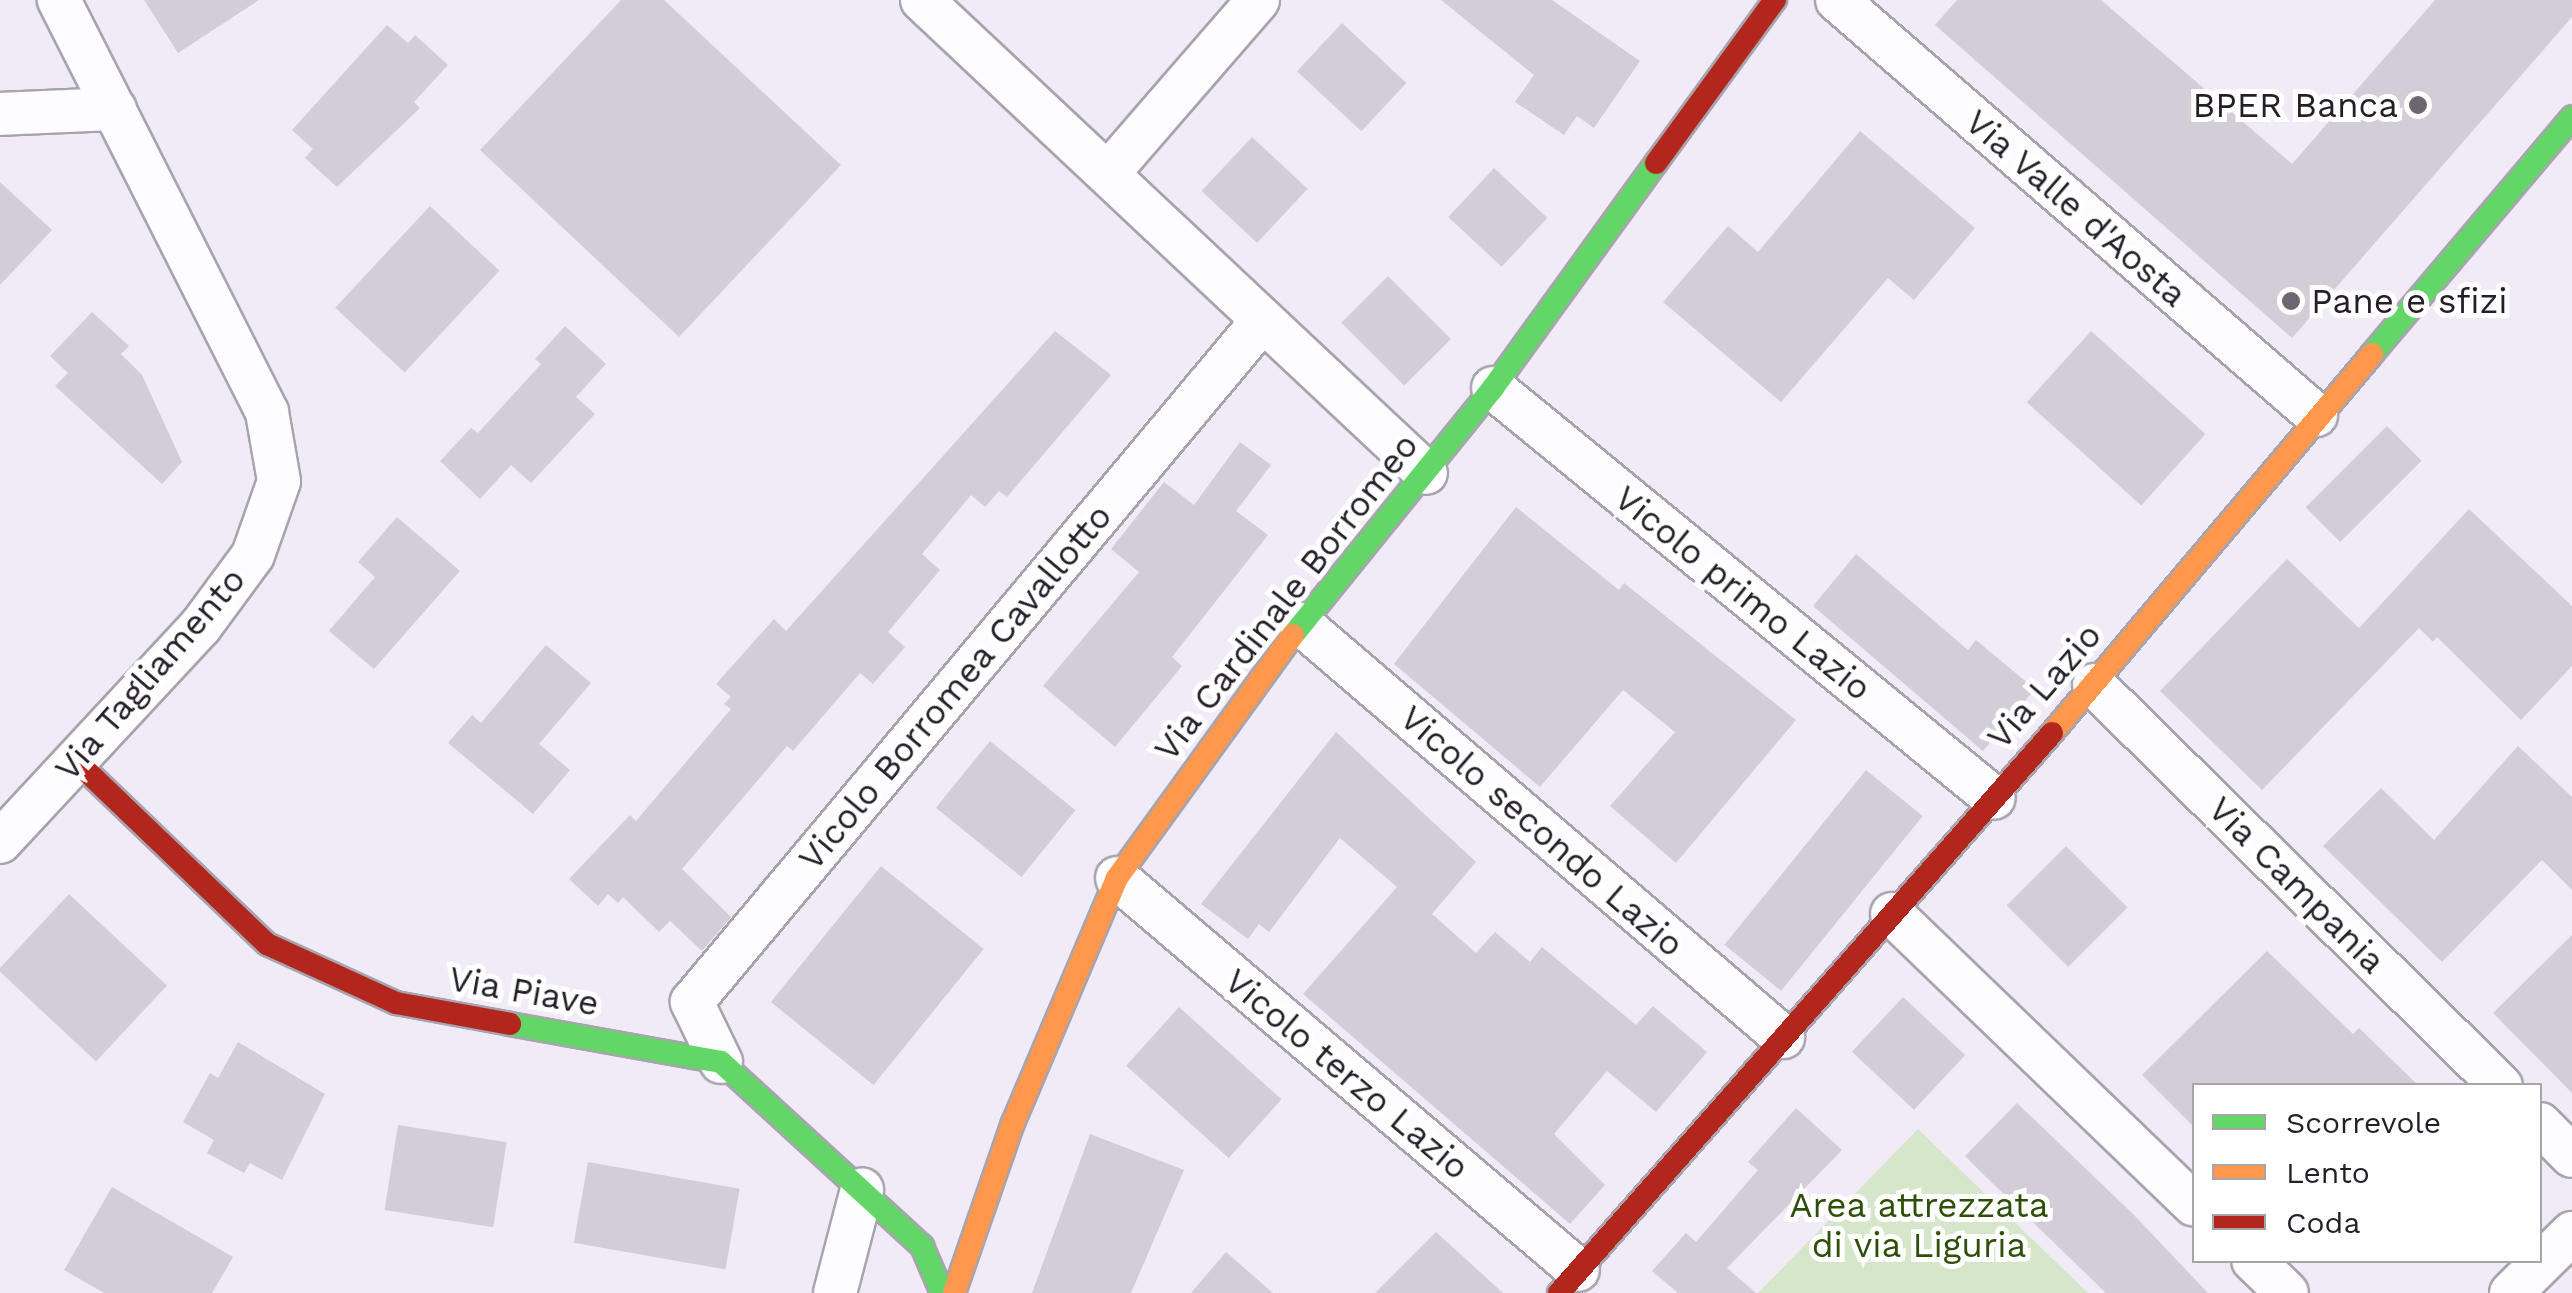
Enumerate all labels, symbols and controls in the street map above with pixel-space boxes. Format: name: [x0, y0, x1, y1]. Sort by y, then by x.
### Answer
place label: BPER Banca: [2193, 84, 2398, 126]
marker: BPER Banca: [2407, 94, 2429, 116]
street label: Via Valle d'Aosta: [1956, 100, 2196, 316]
place label: Pane e sfizi: [2311, 280, 2508, 322]
marker: Pane e sfizi: [2280, 290, 2302, 312]
street label: Via Cardinale Borromeo: [1145, 425, 1427, 769]
street label: Vicolo primo Lazio: [1606, 477, 1880, 709]
street label: Vicolo Borromea Cavallotto: [789, 495, 1121, 879]
street label: Via Tagliamento: [46, 558, 254, 790]
street label: Via Lazio: [1978, 614, 2110, 758]
street label: Vicolo secondo Lazio: [1392, 696, 1692, 966]
street label: Via Campania: [2200, 788, 2394, 982]
street label: Via Piave: [446, 957, 602, 1025]
street label: Vicolo terzo Lazio: [1216, 959, 1478, 1189]
legend: [2192, 1083, 2542, 1263]
text: Scorrevole: [2286, 1105, 2441, 1140]
text: Lento: [2286, 1155, 2370, 1190]
park label: Area attrezzata di via Liguria: [1789, 1184, 2049, 1266]
text: Coda: [2286, 1205, 2360, 1240]

